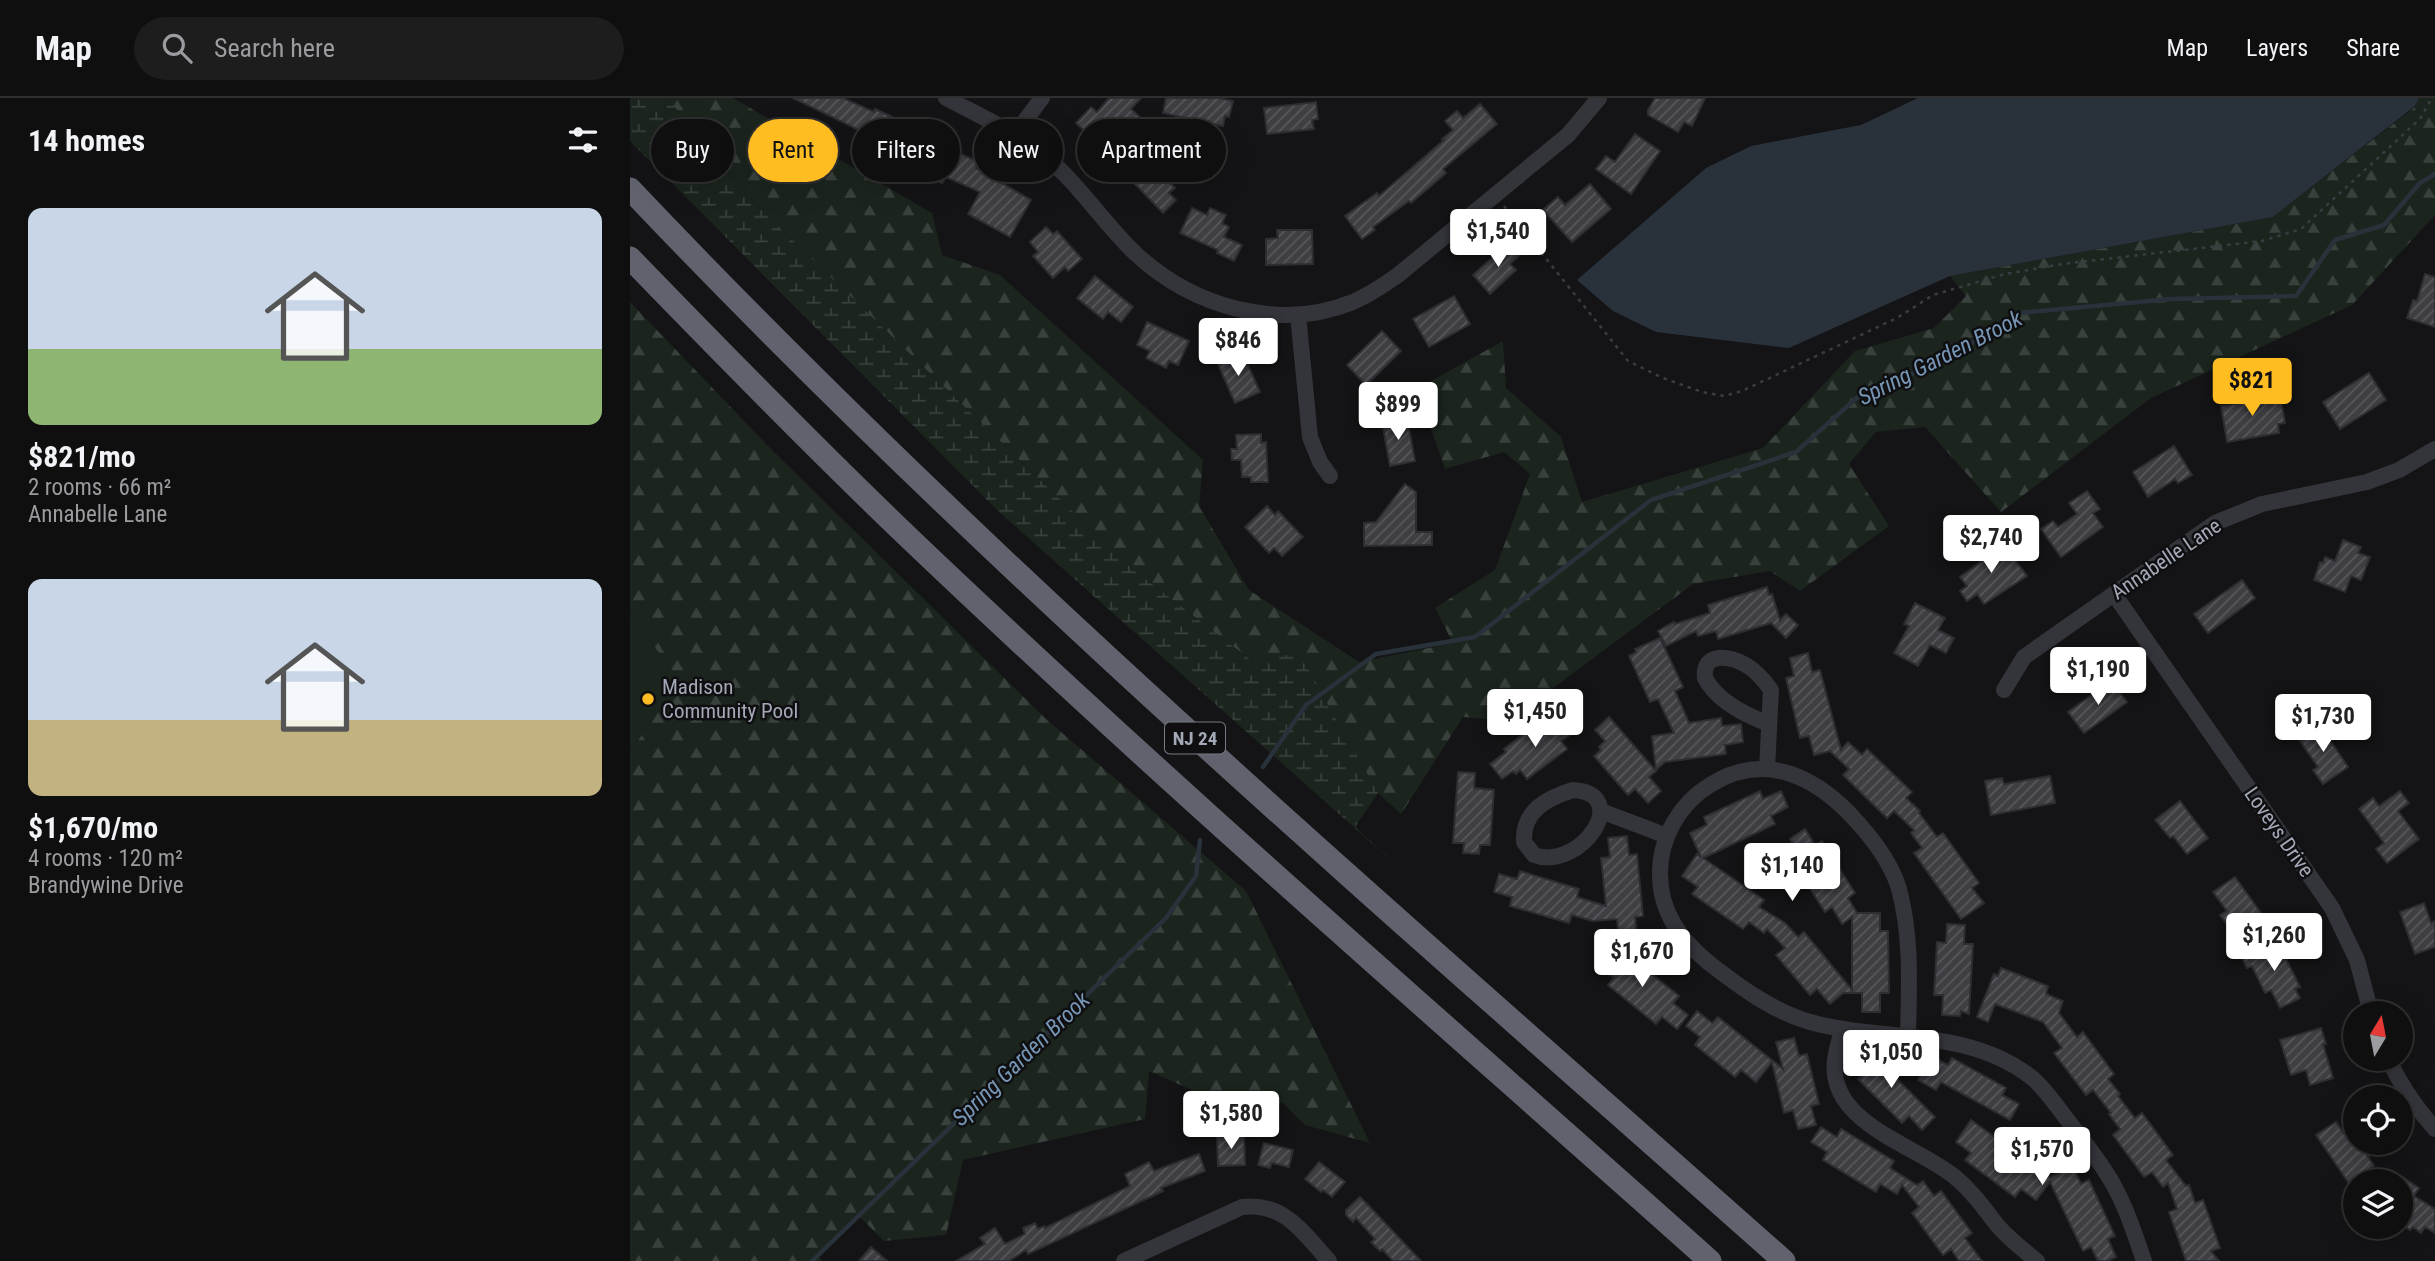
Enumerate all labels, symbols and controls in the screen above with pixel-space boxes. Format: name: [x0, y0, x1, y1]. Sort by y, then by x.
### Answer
search box: [134, 17, 624, 80]
text: Map: [35, 29, 92, 68]
icon: search: [158, 29, 196, 67]
text: Search here: [214, 33, 335, 63]
text: Map: [2167, 34, 2208, 62]
text: Layers: [2246, 34, 2308, 62]
text: Share: [2346, 34, 2400, 62]
chip: Buy: [651, 119, 734, 182]
chip: Rent: [748, 119, 838, 182]
chip: Filters: [852, 119, 960, 182]
chip: New: [974, 119, 1063, 182]
chip: Apartment: [1077, 119, 1226, 182]
icon: filters: [564, 121, 602, 159]
text: 14 homes: [28, 123, 145, 158]
pin: $1,540: [1441, 209, 1555, 269]
text: $1,540: [1466, 218, 1530, 245]
icon: home: [252, 253, 378, 379]
water label: Spring Garden Brook: [1853, 305, 2027, 411]
pin: $846: [1197, 318, 1279, 378]
text: $846: [1215, 327, 1261, 354]
pin: $821: [2211, 358, 2293, 418]
text: $821: [2229, 367, 2275, 394]
pin: $899: [1357, 382, 1439, 442]
text: $899: [1375, 391, 1421, 418]
text: $821/mo: [28, 439, 136, 474]
text: 2 rooms · 66 m²: [28, 474, 171, 501]
text: Annabelle Lane: [28, 501, 167, 528]
street label: Annabelle Lane: [2107, 513, 2226, 604]
pin: $2,740: [1934, 516, 2048, 575]
text: $2,740: [1959, 524, 2023, 551]
icon: home: [252, 624, 378, 750]
pin: $1,190: [2041, 648, 2155, 707]
text: $1,190: [2066, 656, 2130, 683]
place label: Madison Community Pool: [662, 675, 798, 723]
pin: $1,450: [1478, 690, 1592, 749]
marker: Madison Community Pool: [640, 691, 656, 707]
pin: $1,730: [2266, 694, 2380, 754]
text: $1,450: [1503, 698, 1567, 725]
text: $1,730: [2291, 703, 2355, 730]
road number: NJ 24: [1165, 722, 1225, 754]
street label: Loveys Drive: [2239, 783, 2319, 882]
text: $1,670/mo: [28, 810, 158, 845]
pin: $1,140: [1735, 844, 1849, 903]
text: 4 rooms · 120 m²: [28, 845, 183, 872]
text: $1,140: [1760, 852, 1824, 879]
text: Brandywine Drive: [28, 872, 184, 899]
pin: $1,260: [2217, 914, 2331, 973]
text: $1,260: [2242, 922, 2306, 949]
pin: $1,670: [1585, 930, 1699, 989]
text: $1,670: [1610, 938, 1674, 965]
water label: Spring Garden Brook: [947, 986, 1096, 1131]
north arrow: [2343, 1001, 2413, 1071]
map controls: [2343, 1001, 2413, 1239]
pin: $1,050: [1834, 1030, 1948, 1090]
text: $1,050: [1859, 1039, 1923, 1066]
button: locate: [2343, 1085, 2413, 1155]
pin: $1,580: [1174, 1091, 1288, 1151]
text: $1,580: [1199, 1100, 1263, 1127]
pin: $1,570: [1985, 1128, 2099, 1187]
text: $1,570: [2010, 1136, 2074, 1163]
button: layers: [2343, 1169, 2413, 1239]

